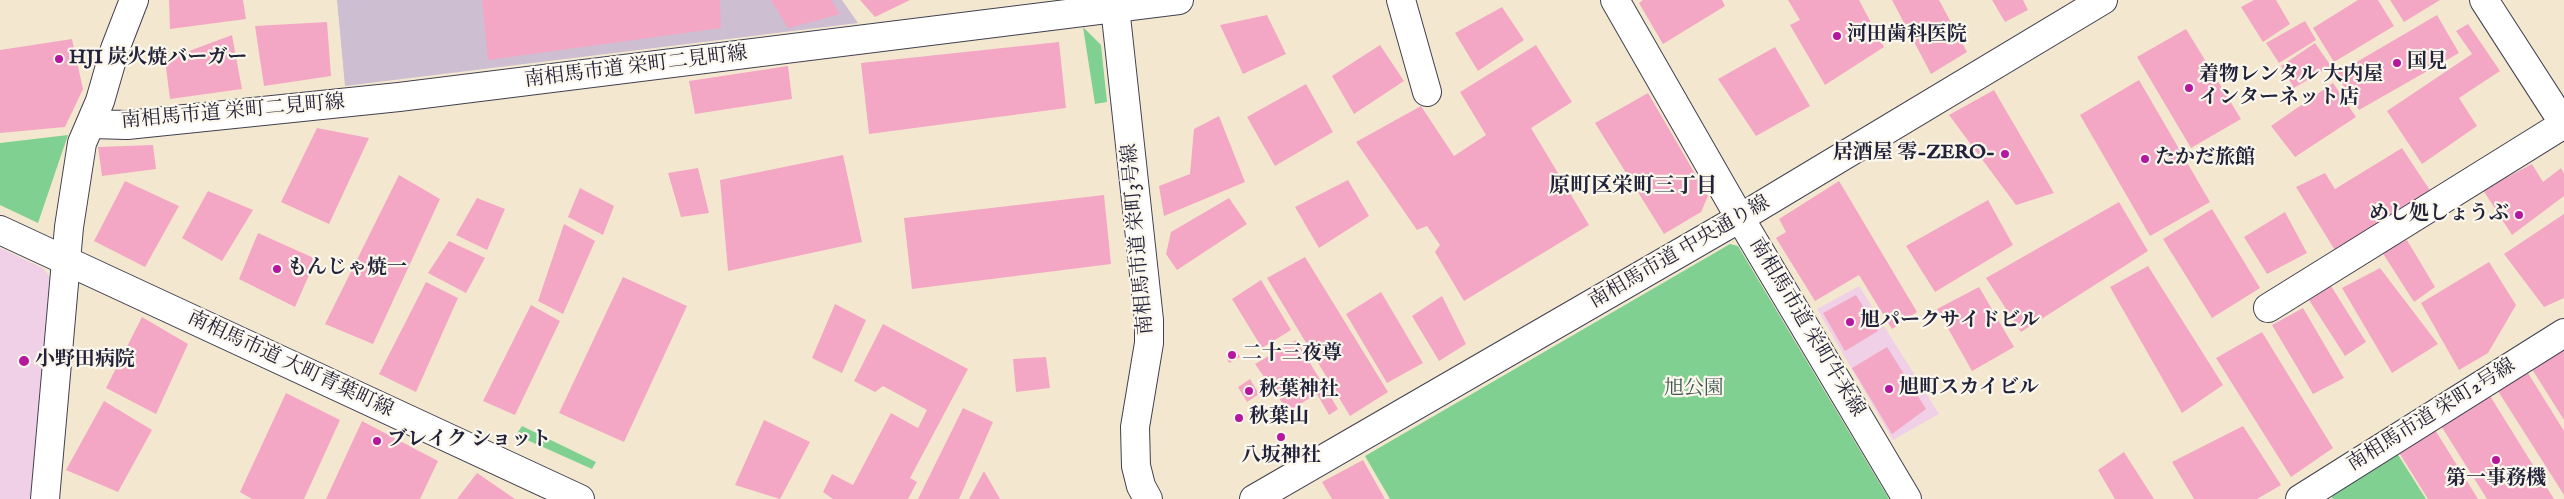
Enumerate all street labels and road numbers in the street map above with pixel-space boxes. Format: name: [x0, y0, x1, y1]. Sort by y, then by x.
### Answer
street label: 南相馬市道 栄町二見町線: [523, 42, 749, 94]
street label: 南相馬市道 栄町二見町線: [120, 91, 346, 135]
street label: 南相馬市道 栄町3号線: [1119, 142, 1159, 336]
street label: 南相馬市道 中央通り線: [1586, 192, 1774, 314]
street label: 南相馬市道 栄町牛来線: [1743, 234, 1869, 422]
street label: 南相馬市道 大町青葉町線: [183, 307, 397, 423]
street label: 南相馬市道 栄町2号線: [2343, 354, 2521, 478]

